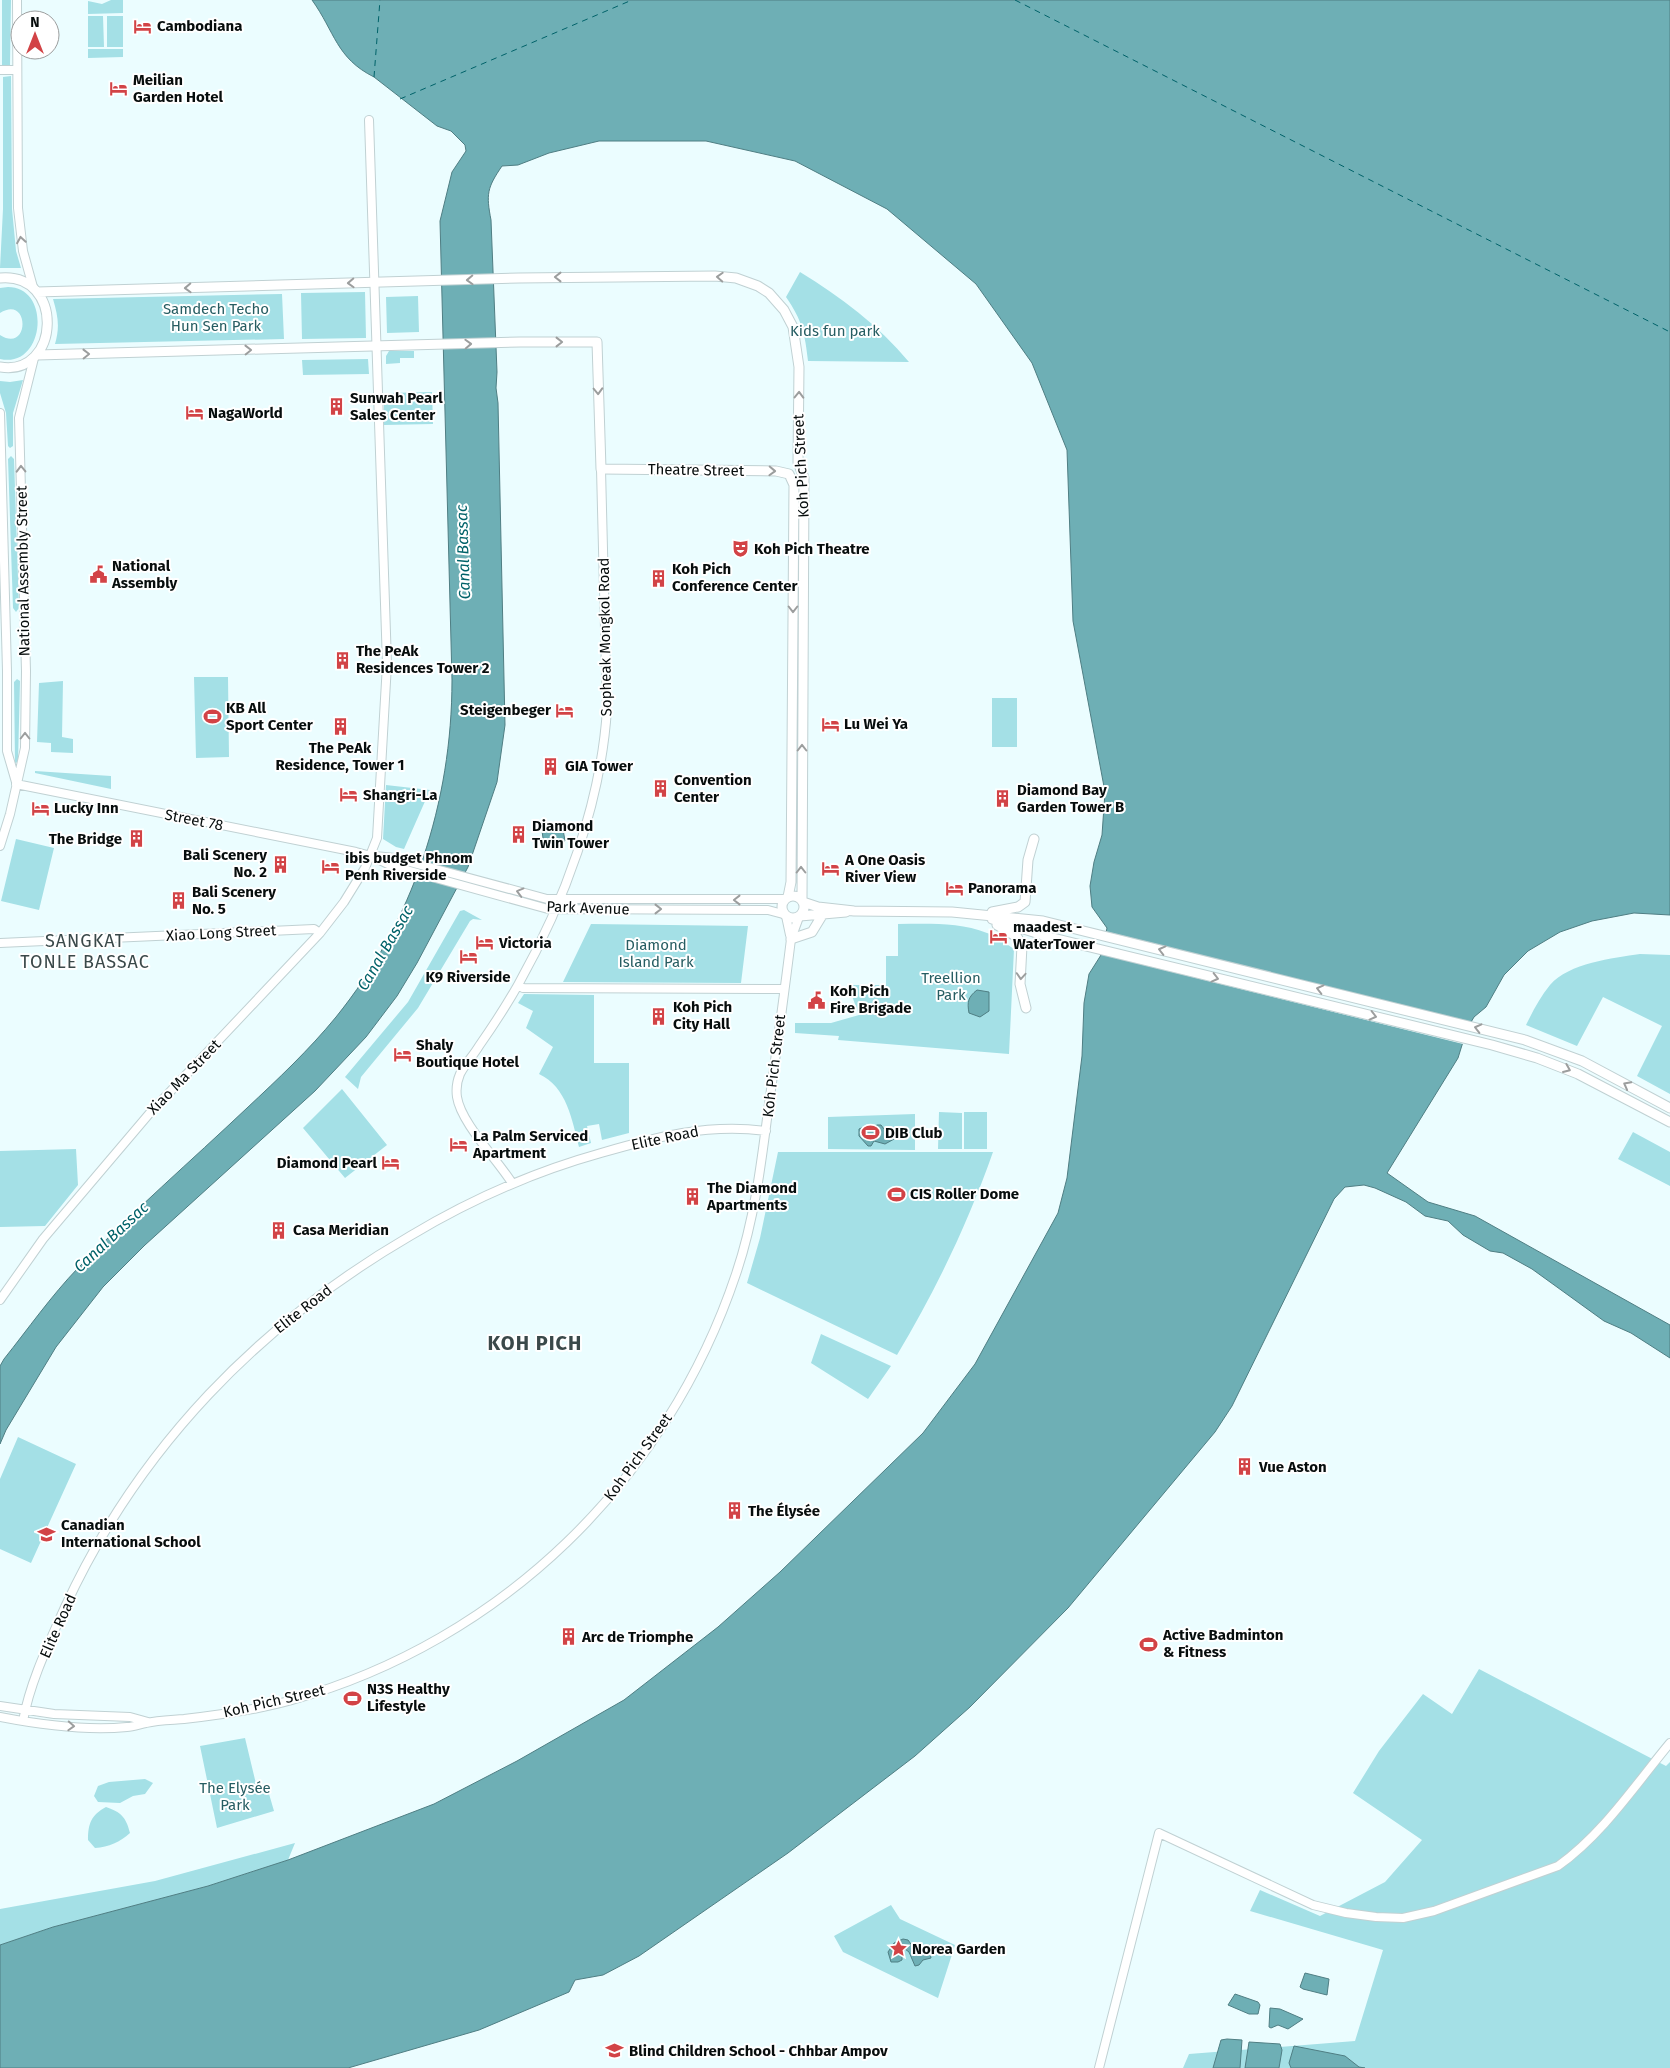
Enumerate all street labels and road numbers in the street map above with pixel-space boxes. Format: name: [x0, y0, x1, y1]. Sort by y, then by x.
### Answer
street label: Koh Pich Street: [789, 413, 813, 518]
street label: Theatre Street: [648, 460, 745, 480]
street label: National Assembly Street: [13, 485, 33, 656]
street label: Sopheak Mongkol Road: [595, 557, 615, 717]
street label: Street 78: [163, 806, 225, 834]
street label: Park Avenue: [546, 898, 630, 918]
street label: Xiao Long Street: [165, 921, 277, 945]
street label: Koh Pich Street: [759, 1013, 789, 1119]
street label: Xiao Ma Street: [144, 1035, 225, 1118]
street label: Elite Road: [630, 1122, 700, 1154]
street label: Elite Road: [270, 1281, 336, 1337]
street label: Koh Pich Street: [600, 1409, 676, 1504]
street label: Elite Road: [36, 1591, 80, 1661]
street label: Koh Pich Street: [221, 1680, 327, 1721]

